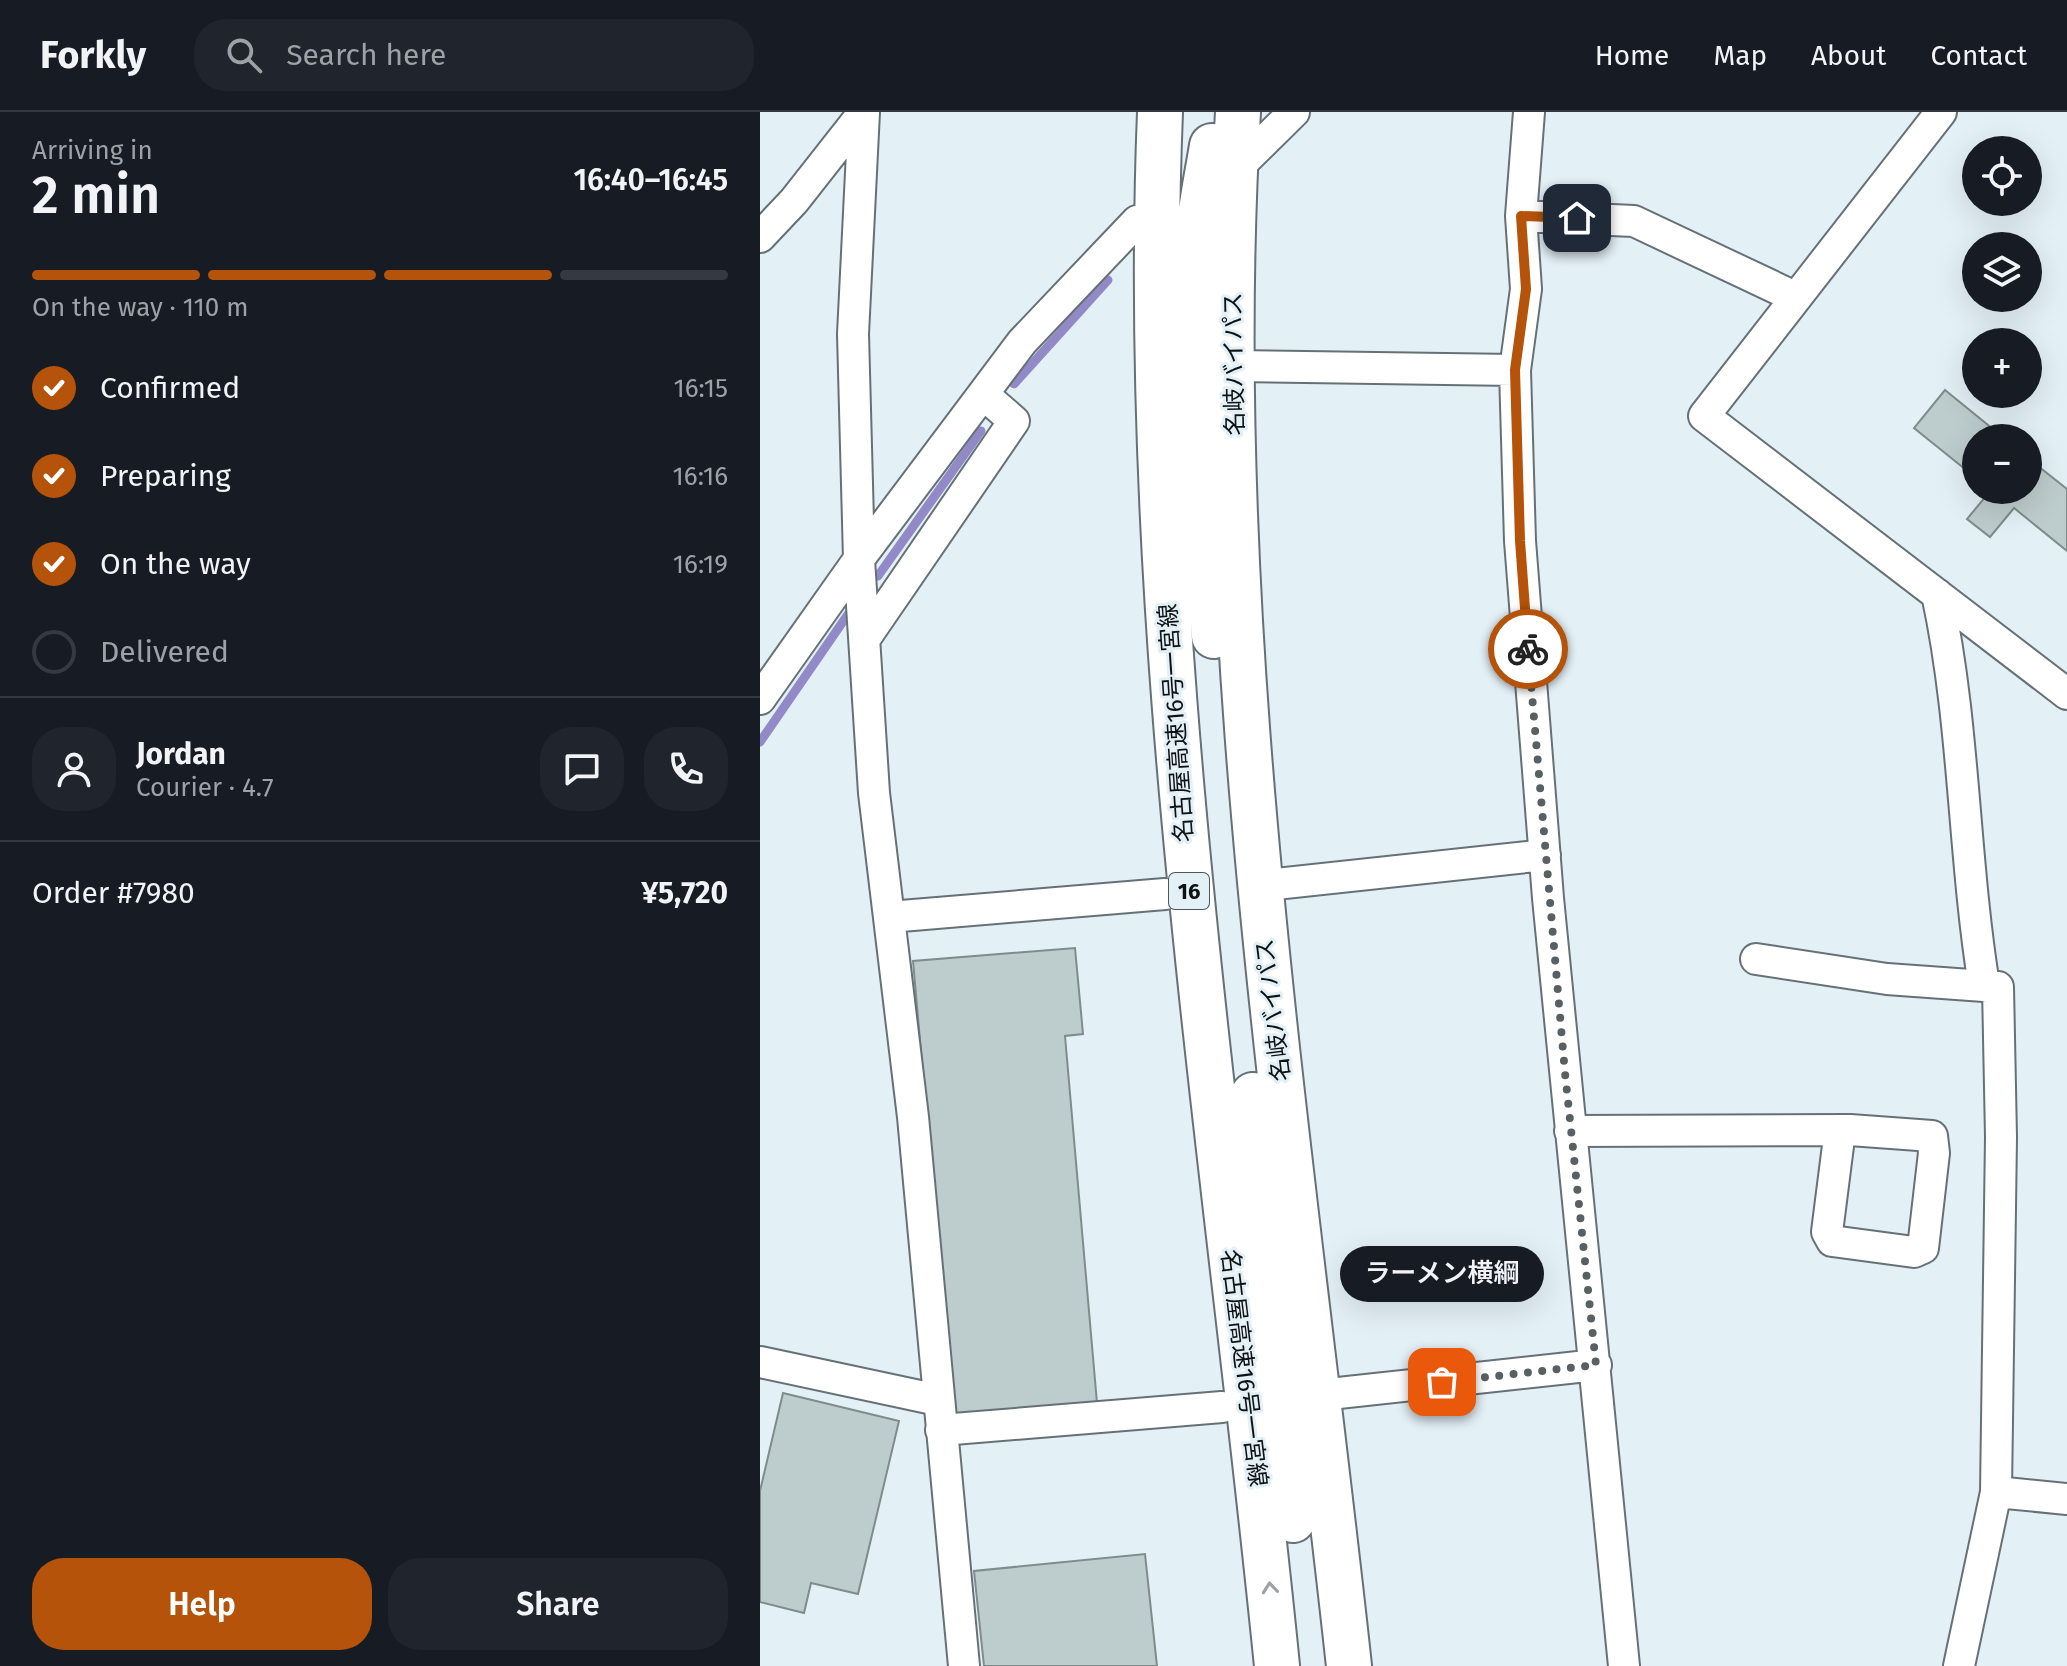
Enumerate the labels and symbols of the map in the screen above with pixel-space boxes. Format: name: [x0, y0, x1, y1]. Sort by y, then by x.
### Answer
pin: [1543, 184, 1611, 252]
street label: 名岐バイパス: [1219, 292, 1249, 436]
street label: 名古屋高速16号一宮線: [1154, 603, 1198, 843]
courier: [1488, 609, 1568, 689]
road number: 16: [1169, 873, 1209, 909]
street label: 名岐バイパス: [1250, 937, 1296, 1083]
callout: ラーメン横綱: [1340, 1246, 1544, 1302]
street label: 名古屋高速16号一宮線: [1216, 1248, 1272, 1488]
pin: [1408, 1348, 1476, 1416]
one-way arrow: [1261, 1581, 1278, 1594]

